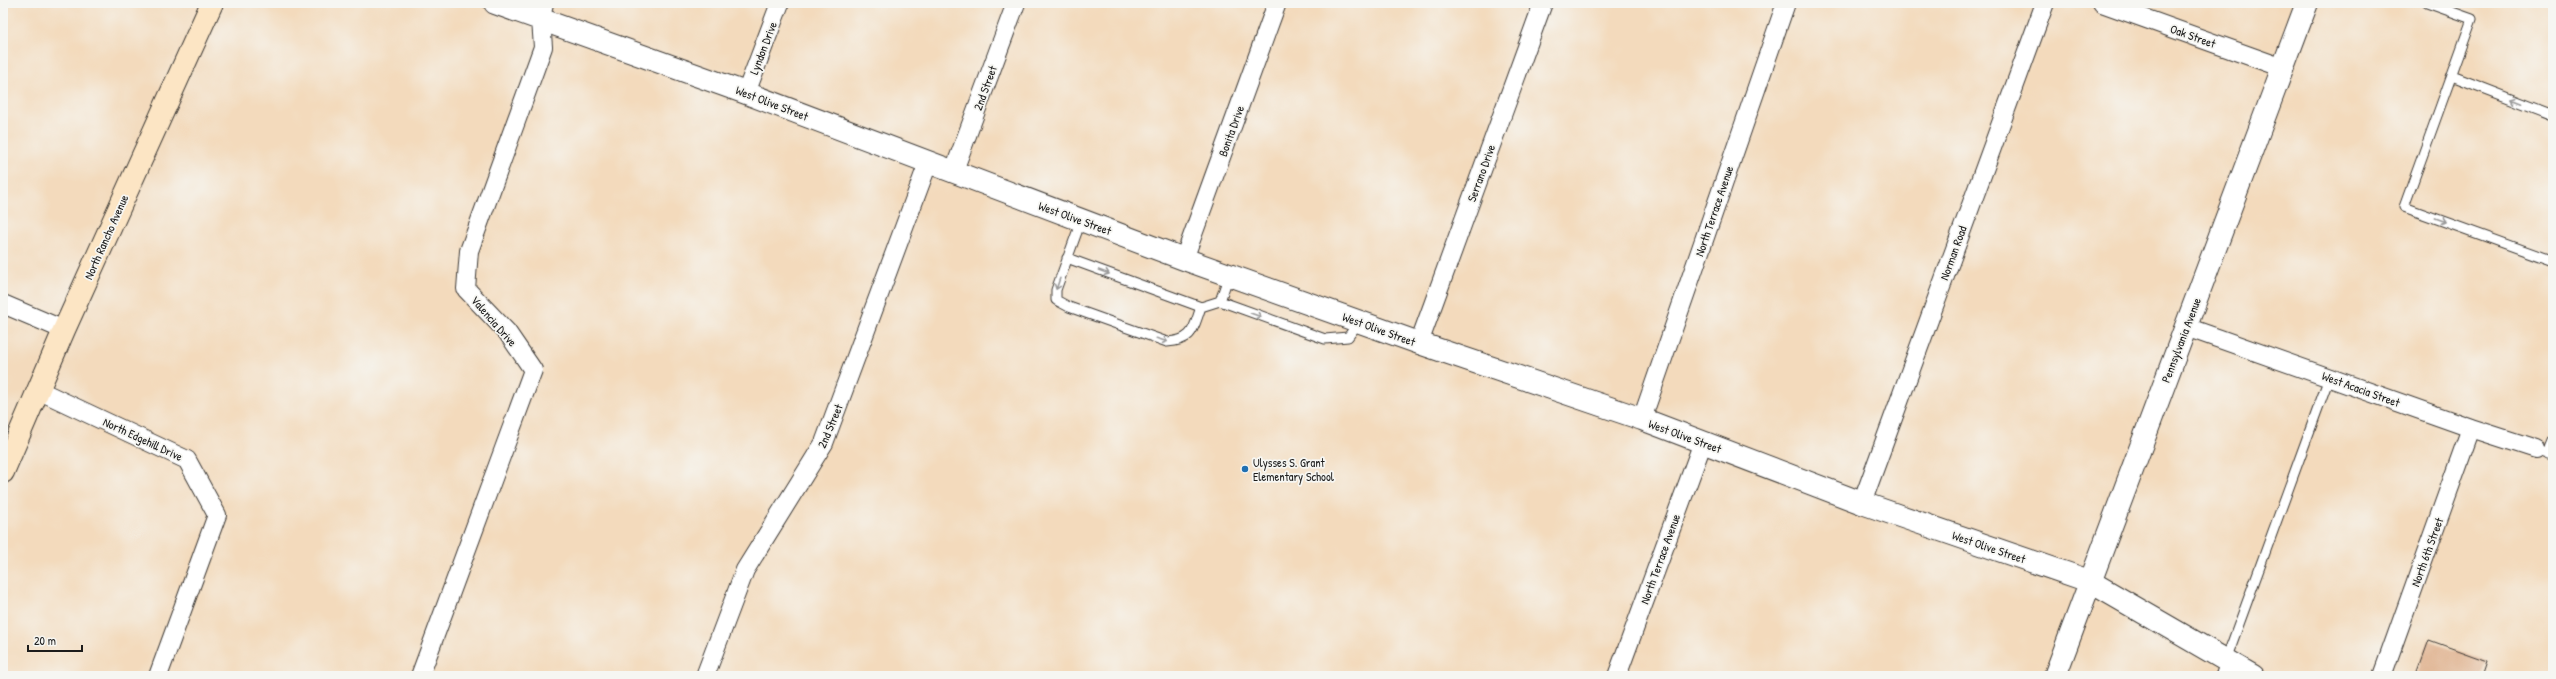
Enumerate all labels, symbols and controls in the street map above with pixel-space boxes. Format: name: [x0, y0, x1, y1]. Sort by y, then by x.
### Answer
street label: Lyndon Drive: [745, 19, 781, 77]
street label: Oak Street: [2168, 20, 2219, 52]
street label: 2nd Street: [969, 62, 1001, 113]
street label: West Olive Street: [733, 81, 812, 125]
one-way arrow: [2511, 96, 2523, 104]
street label: Bonita Drive: [1214, 103, 1248, 159]
street label: Serrano Drive: [1463, 142, 1499, 204]
street label: North Terrace Avenue: [1691, 163, 1738, 259]
street label: North Rancho Avenue: [80, 192, 132, 282]
street label: West Olive Street: [1036, 197, 1115, 239]
one-way arrow: [2434, 217, 2446, 225]
street label: Norman Road: [1935, 223, 1971, 282]
one-way arrow: [1098, 268, 1110, 276]
one-way arrow: [1054, 277, 1062, 289]
street label: Valencia Drive: [467, 292, 521, 350]
street label: Pennsylvania Avenue: [2157, 295, 2205, 385]
street label: West Olive Street: [1340, 308, 1419, 350]
one-way arrow: [1250, 311, 1262, 319]
one-way arrow: [1156, 337, 1169, 344]
street label: West Acacia Street: [2320, 367, 2403, 411]
street label: 2nd Street: [813, 401, 847, 451]
street label: North Edgehill Drive: [100, 413, 186, 465]
street label: West Olive Street: [1646, 415, 1725, 457]
place label: Ulysses S. Grant Elementary School: [1253, 454, 1335, 485]
marker: Ulysses S. Grant Elementary School: [1240, 464, 1250, 474]
street label: North Terrace Avenue: [1636, 511, 1684, 606]
street label: North 6th Street: [2407, 514, 2448, 589]
street label: West Olive Street: [1950, 527, 2029, 568]
scale bar: [28, 627, 82, 653]
text: 20 m: [34, 632, 56, 649]

